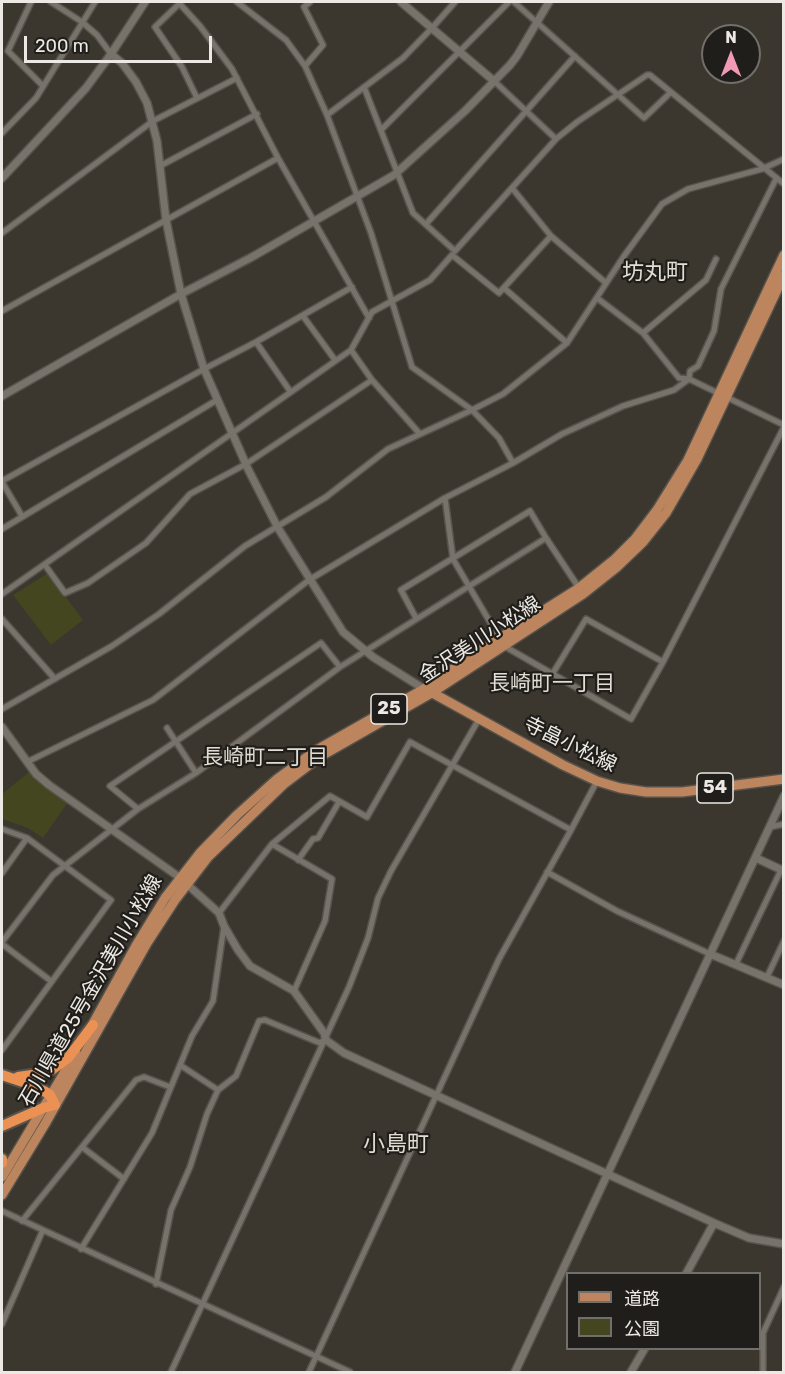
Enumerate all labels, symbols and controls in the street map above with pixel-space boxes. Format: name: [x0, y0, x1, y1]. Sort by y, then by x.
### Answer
scale bar: [27, 24, 214, 62]
north arrow: [701, 24, 761, 84]
text: N: [725, 28, 737, 47]
text: 200 m: [35, 35, 89, 57]
district label: 坊丸町: [622, 260, 688, 286]
street label: 金沢美川小松線: [415, 592, 545, 688]
district label: 長崎町一丁目: [489, 671, 615, 697]
road number: 25: [371, 694, 407, 724]
street label: 寺畠小松線: [520, 712, 620, 778]
district label: 長崎町二丁目: [202, 745, 328, 771]
road number: 54: [697, 773, 733, 803]
street label: 石川県道25号金沢美川小松線: [15, 871, 167, 1111]
district label: 小島町: [363, 1132, 429, 1158]
legend: [566, 1272, 761, 1350]
text: 道路: [624, 1288, 660, 1310]
text: 公園: [624, 1318, 660, 1340]

